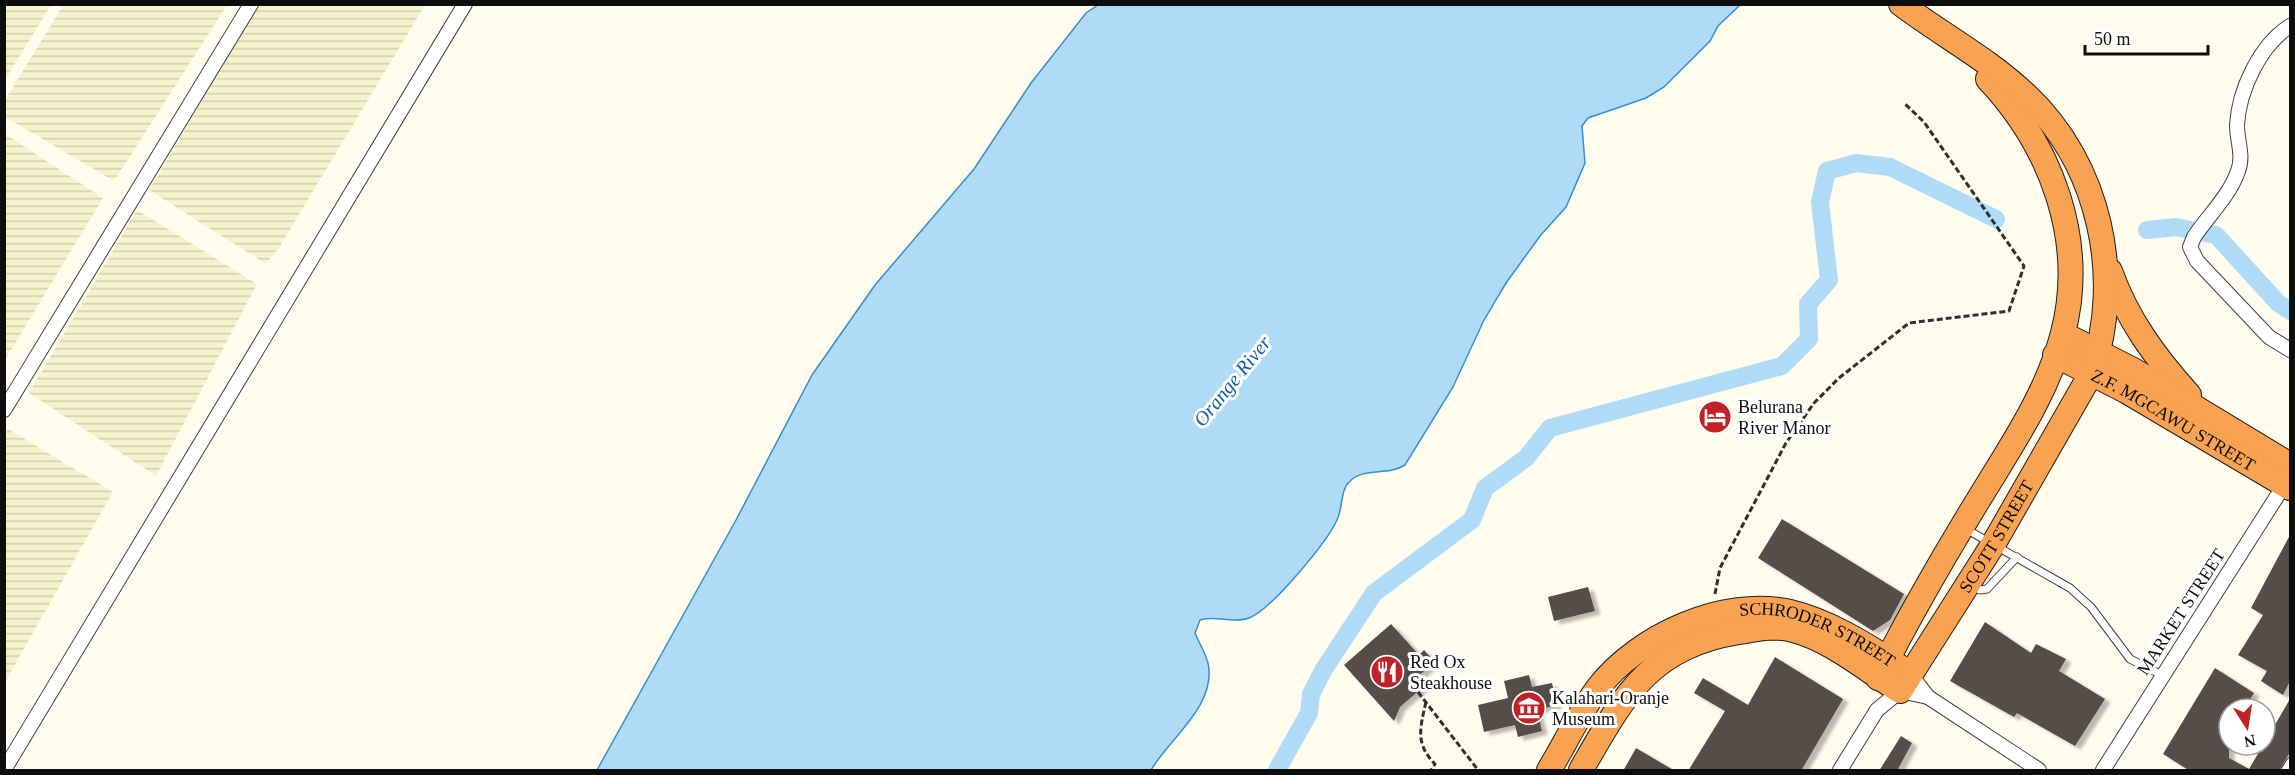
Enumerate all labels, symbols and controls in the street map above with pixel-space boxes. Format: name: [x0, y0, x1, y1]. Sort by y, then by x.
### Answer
scale bar: [2085, 18, 2208, 56]
text: 50 m: [2094, 29, 2131, 49]
water label: Orange River: [1189, 331, 1276, 431]
street label: Z.F. MGCAWU STREET: [2088, 365, 2259, 475]
place label: Belurana River Manor: [1738, 397, 1830, 438]
hotel icon: Belurana River Manor: [1697, 399, 1733, 435]
street label: SCOTT STREET: [1955, 477, 2038, 596]
street label: MARKET STREET: [2133, 545, 2229, 679]
street label: SCHRODER STREET: [1738, 599, 1899, 671]
place label: Red Ox Steakhouse: [1410, 652, 1492, 693]
restaurant icon: Red Ox Steakhouse: [1369, 654, 1405, 690]
place label: Kalahari-Oranje Museum: [1552, 688, 1669, 729]
museum icon: Kalahari-Oranje Museum: [1511, 690, 1547, 726]
north arrow: [2217, 697, 2277, 757]
text: N: [2242, 732, 2257, 751]

